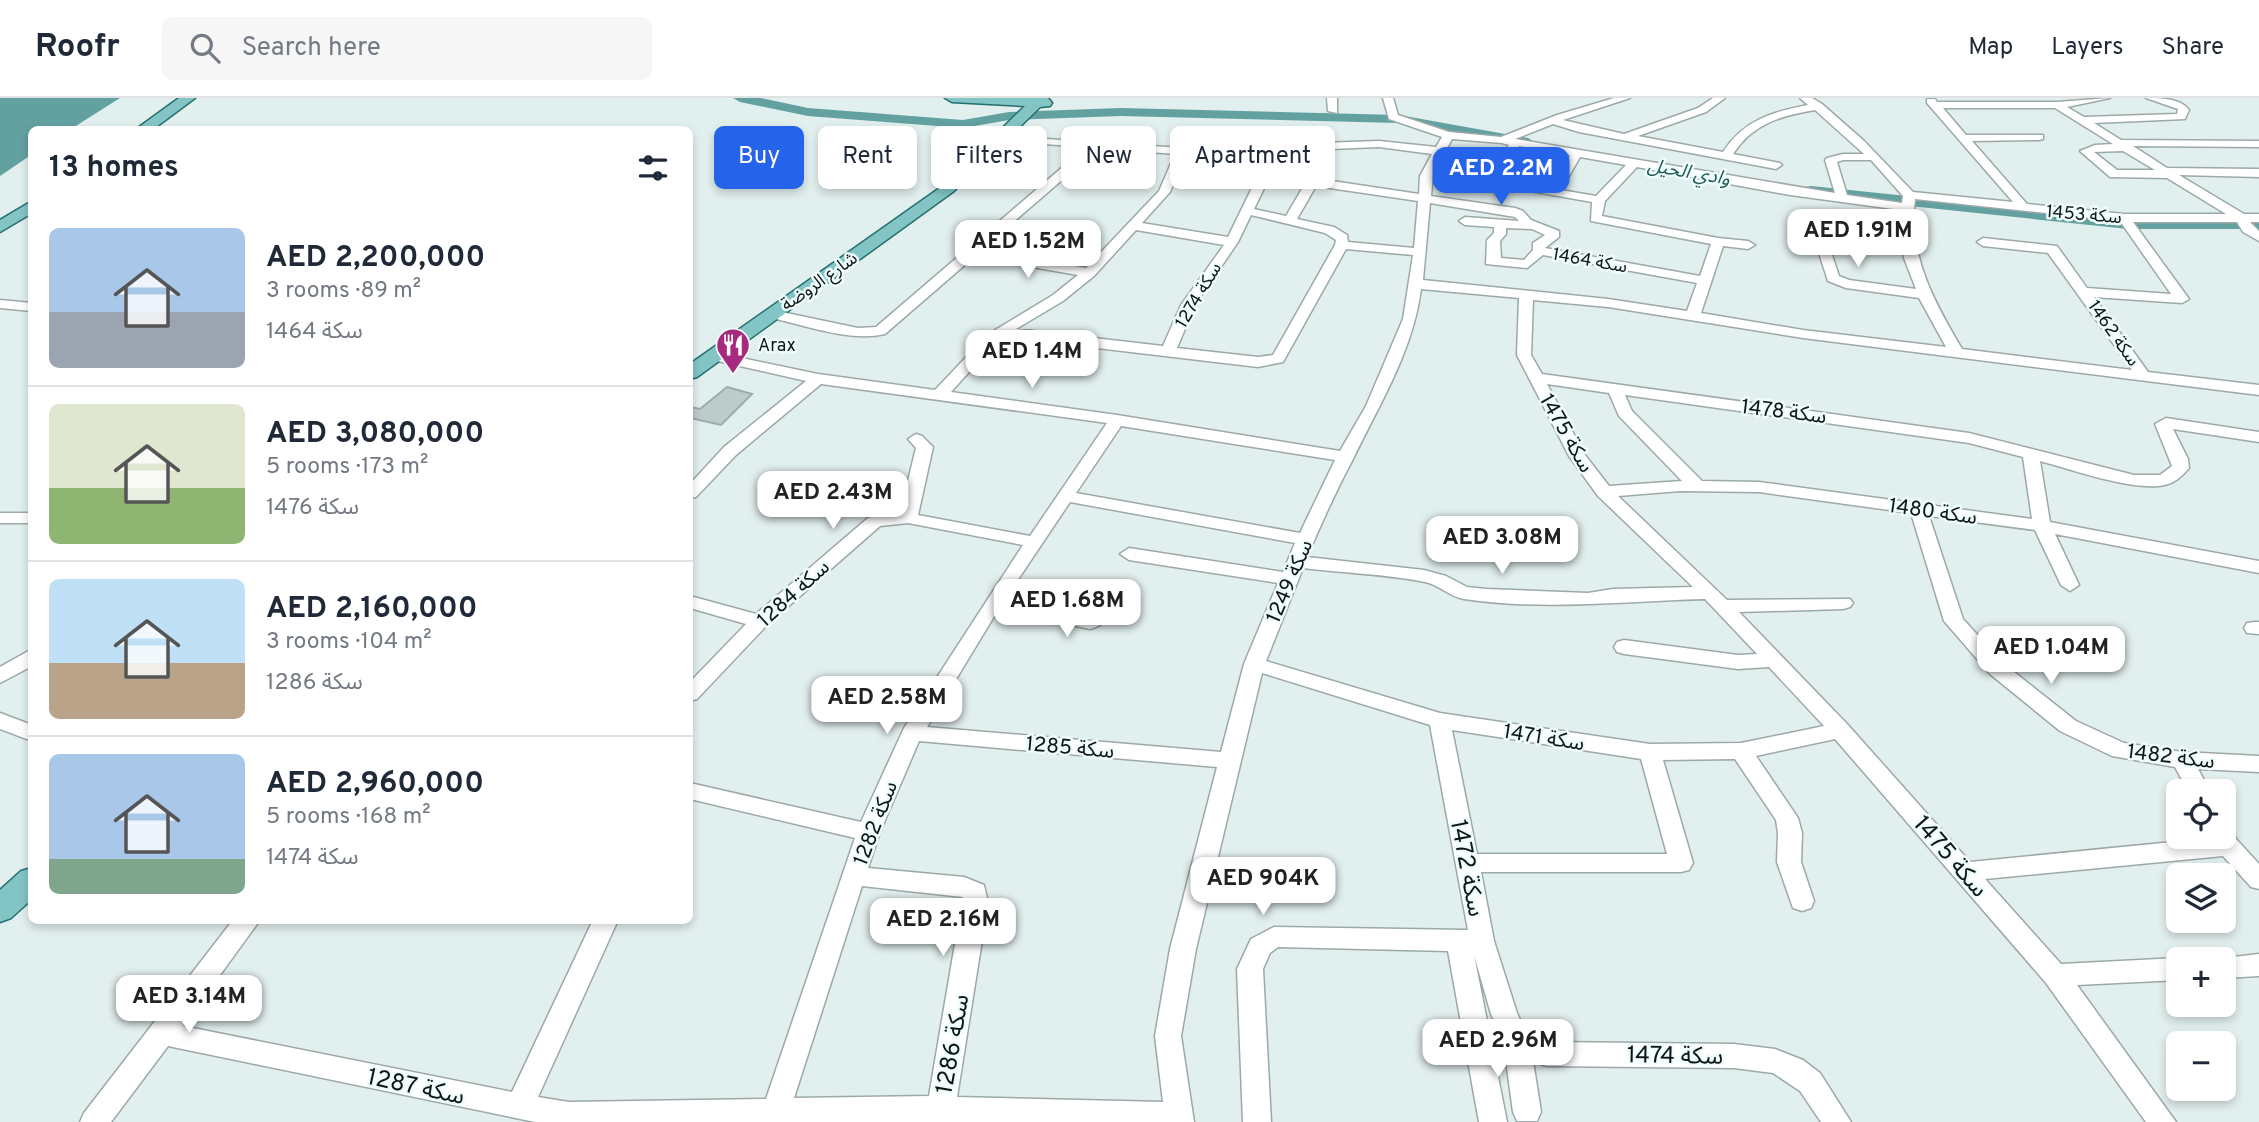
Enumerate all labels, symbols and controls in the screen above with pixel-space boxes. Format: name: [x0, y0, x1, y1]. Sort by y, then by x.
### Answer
search box: [162, 17, 652, 80]
text: Roofr: [35, 27, 120, 69]
icon: search: [186, 29, 224, 67]
text: Search here: [242, 32, 381, 65]
text: Map: [1968, 33, 2013, 63]
text: Layers: [2051, 33, 2123, 63]
text: Share: [2161, 33, 2224, 63]
chip: Buy: [714, 126, 804, 189]
chip: Rent: [818, 126, 917, 189]
chip: Filters: [931, 126, 1047, 189]
chip: New: [1061, 126, 1156, 189]
chip: Apartment: [1170, 126, 1335, 189]
pin: AED 2.2M: [1429, 148, 1573, 207]
icon: filters: [634, 149, 672, 187]
text: 13 homes: [49, 150, 179, 187]
water label: وادي الحيل: [1645, 154, 1732, 194]
text: AED 2.2M: [1449, 155, 1553, 184]
street label: سكة 1453: [2045, 201, 2123, 230]
pin: AED 1.91M: [1778, 209, 1938, 269]
text: AED 1.91M: [1803, 217, 1913, 246]
pin: AED 1.52M: [948, 220, 1108, 280]
text: AED 1.52M: [971, 228, 1085, 257]
text: AED 2,200,000: [266, 240, 485, 277]
street label: سكة 1464: [1550, 244, 1629, 279]
street label: شارع الروضة: [777, 247, 863, 318]
icon: home: [105, 256, 189, 340]
street label: سكة 1274: [1171, 259, 1228, 333]
text: 3 rooms · 89 m²: [266, 277, 421, 306]
street label: سكة 1462: [2082, 296, 2144, 371]
text: سكة 1464: [266, 318, 363, 347]
restaurant icon: Arax: [714, 326, 752, 375]
pin: AED 1.4M: [960, 330, 1104, 390]
place label: Arax: [758, 335, 796, 358]
text: AED 1.4M: [982, 338, 1082, 367]
street label: سكة 1475: [1532, 390, 1599, 478]
street label: سكة 1478: [1740, 394, 1828, 431]
text: AED 3,080,000: [266, 416, 484, 453]
icon: home: [105, 432, 189, 516]
text: 5 rooms · 173 m²: [266, 453, 428, 482]
pin: AED 2.43M: [753, 472, 913, 531]
text: AED 2.43M: [773, 479, 893, 508]
street label: سكة 1480: [1887, 493, 1979, 532]
text: سكة 1476: [266, 494, 359, 523]
pin: AED 3.08M: [1422, 517, 1582, 576]
text: AED 3.08M: [1442, 524, 1562, 553]
street label: سكة 1249: [1261, 536, 1320, 627]
street label: سكة 1284: [752, 554, 836, 634]
pin: AED 1.68M: [987, 580, 1147, 639]
text: AED 1.68M: [1010, 587, 1124, 616]
text: AED 2,160,000: [266, 591, 477, 628]
icon: home: [105, 607, 189, 691]
pin: AED 1.04M: [1971, 626, 2131, 686]
text: 3 rooms · 104 m²: [266, 628, 431, 657]
text: AED 1.04M: [1993, 634, 2109, 663]
text: سكة 1286: [266, 669, 363, 698]
pin: AED 2.58M: [807, 676, 967, 736]
text: AED 2.58M: [827, 684, 947, 713]
street label: سكة 1471: [1501, 719, 1586, 758]
street label: سكة 1285: [1024, 731, 1115, 766]
street label: سكة 1482: [2125, 739, 2216, 776]
text: AED 2,960,000: [266, 766, 484, 803]
street label: سكة 1282: [848, 778, 905, 870]
map controls: [2166, 779, 2236, 1101]
button: locate: [2166, 779, 2236, 849]
icon: home: [105, 782, 189, 866]
text: 5 rooms · 168 m²: [266, 803, 431, 832]
street label: سكة 1475: [1906, 810, 1993, 904]
street label: سكة 1472: [1442, 817, 1490, 919]
text: سكة 1474: [266, 844, 358, 873]
pin: AED 904K: [1191, 858, 1335, 917]
button: layers: [2166, 863, 2236, 933]
text: AED 904K: [1206, 865, 1320, 894]
pin: AED 2.16M: [863, 898, 1023, 958]
text: AED 2.16M: [886, 906, 1000, 935]
button: +: [2166, 947, 2236, 1017]
pin: AED 3.14M: [109, 976, 269, 1035]
text: AED 3.14M: [132, 983, 246, 1012]
street label: سكة 1286: [930, 992, 978, 1097]
pin: AED 2.96M: [1418, 1020, 1578, 1079]
text: AED 2.96M: [1438, 1027, 1558, 1056]
button: −: [2166, 1031, 2236, 1101]
street label: سكة 1474: [1626, 1041, 1723, 1073]
street label: سكة 1287: [364, 1063, 467, 1113]

